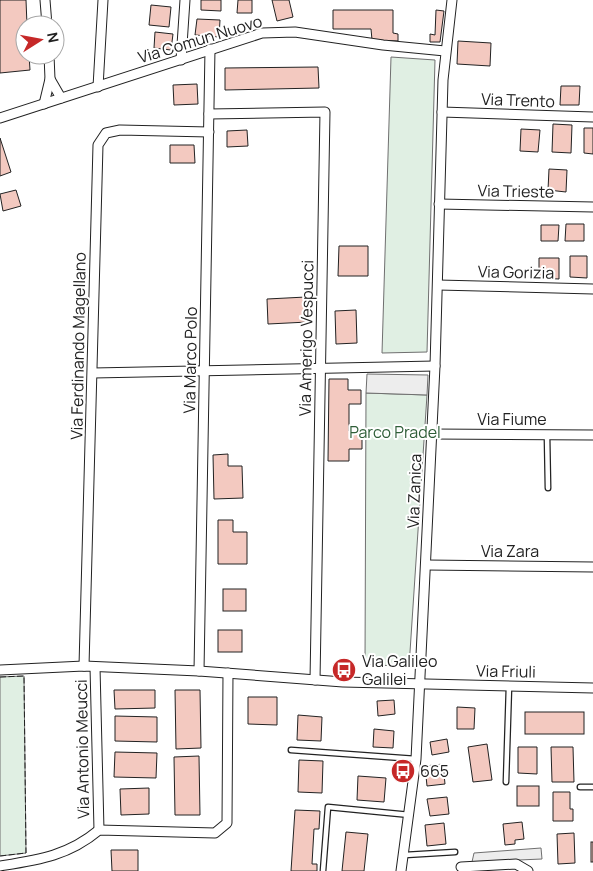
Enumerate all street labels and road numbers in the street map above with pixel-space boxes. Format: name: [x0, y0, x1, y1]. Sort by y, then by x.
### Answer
street label: Via Comun Nuovo: [135, 10, 265, 68]
street label: Via Trento: [481, 88, 555, 112]
street label: Via Trieste: [478, 179, 554, 203]
street label: Via Ferdinando Magellano: [65, 252, 91, 440]
street label: Via Amerigo Vespucci: [294, 260, 318, 416]
street label: Via Gorizia: [478, 260, 554, 284]
street label: Via Marco Polo: [178, 306, 202, 414]
street label: Via Fiume: [477, 408, 547, 430]
street label: Via Zanica: [402, 453, 426, 529]
street label: Via Zara: [481, 540, 539, 562]
street label: Via Friuli: [476, 659, 536, 683]
street label: Via Antonio Meucci: [70, 679, 94, 819]

